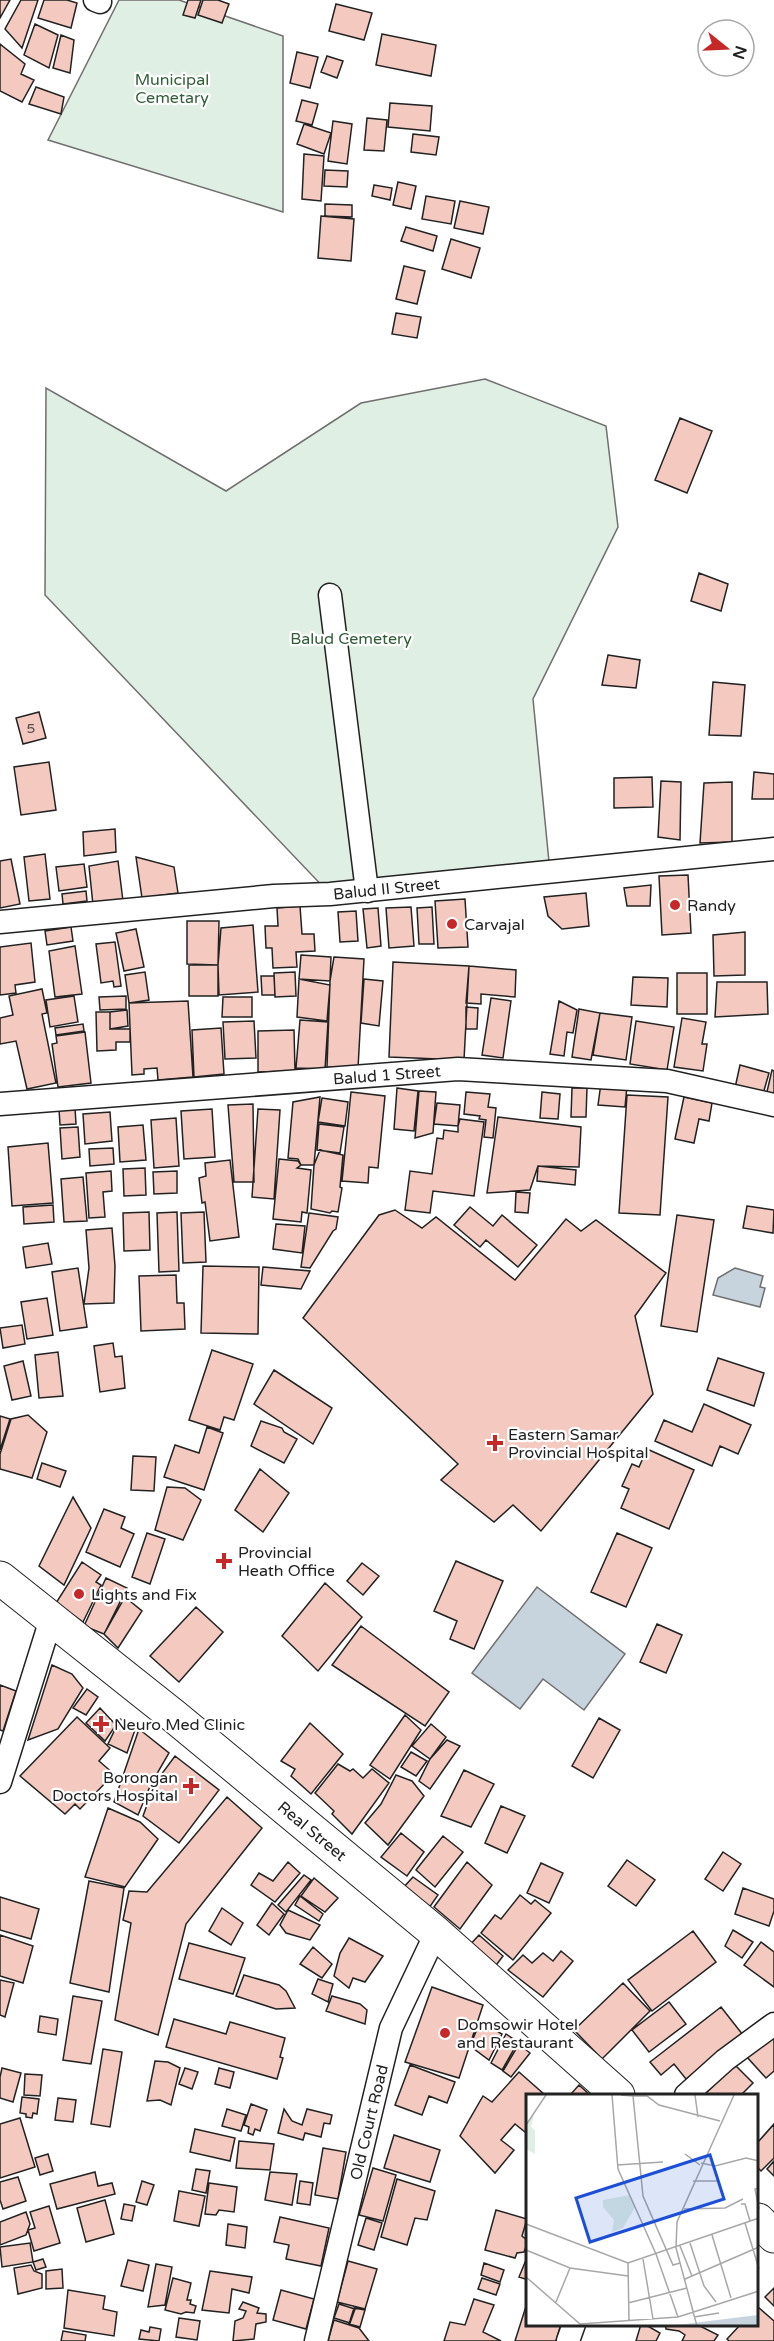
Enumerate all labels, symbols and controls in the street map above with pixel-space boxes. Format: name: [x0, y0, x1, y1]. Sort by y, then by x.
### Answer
north arrow: [696, 18, 756, 78]
text: N: [728, 43, 751, 62]
park label: Municipal Cemetary: [135, 70, 209, 108]
park label: Balud Cemetery: [290, 629, 412, 649]
house number: 5: [27, 720, 35, 737]
street label: Balud II Street: [332, 874, 441, 905]
place label: Randy: [687, 896, 736, 916]
marker: Randy: [668, 898, 682, 912]
place label: Carvajal: [464, 915, 525, 935]
marker: Carvajal: [445, 917, 459, 931]
street label: Balud 1 Street: [332, 1061, 442, 1090]
place label: Eastern Samar Provincial Hospital: [508, 1425, 648, 1463]
marker: Eastern Samar Provincial Hospital: [486, 1434, 504, 1452]
place label: Provincial Heath Office: [238, 1543, 335, 1581]
marker: Provincial Heath Office: [215, 1552, 233, 1570]
place label: Lights and Fix: [91, 1585, 197, 1605]
marker: Lights and Fix: [72, 1587, 86, 1601]
marker: Neuro Med Clinic: [92, 1715, 110, 1733]
place label: Neuro Med Clinic: [114, 1715, 245, 1735]
place label: Borongan Doctors Hospital: [52, 1768, 178, 1806]
marker: Borongan Doctors Hospital: [182, 1777, 200, 1795]
street label: Real Street: [273, 1797, 350, 1866]
place label: Domsowir Hotel and Restaurant: [457, 2015, 578, 2053]
marker: Domsowir Hotel and Restaurant: [438, 2026, 452, 2040]
street label: Old Court Road: [346, 2063, 393, 2182]
inset map: [526, 2094, 759, 2326]

